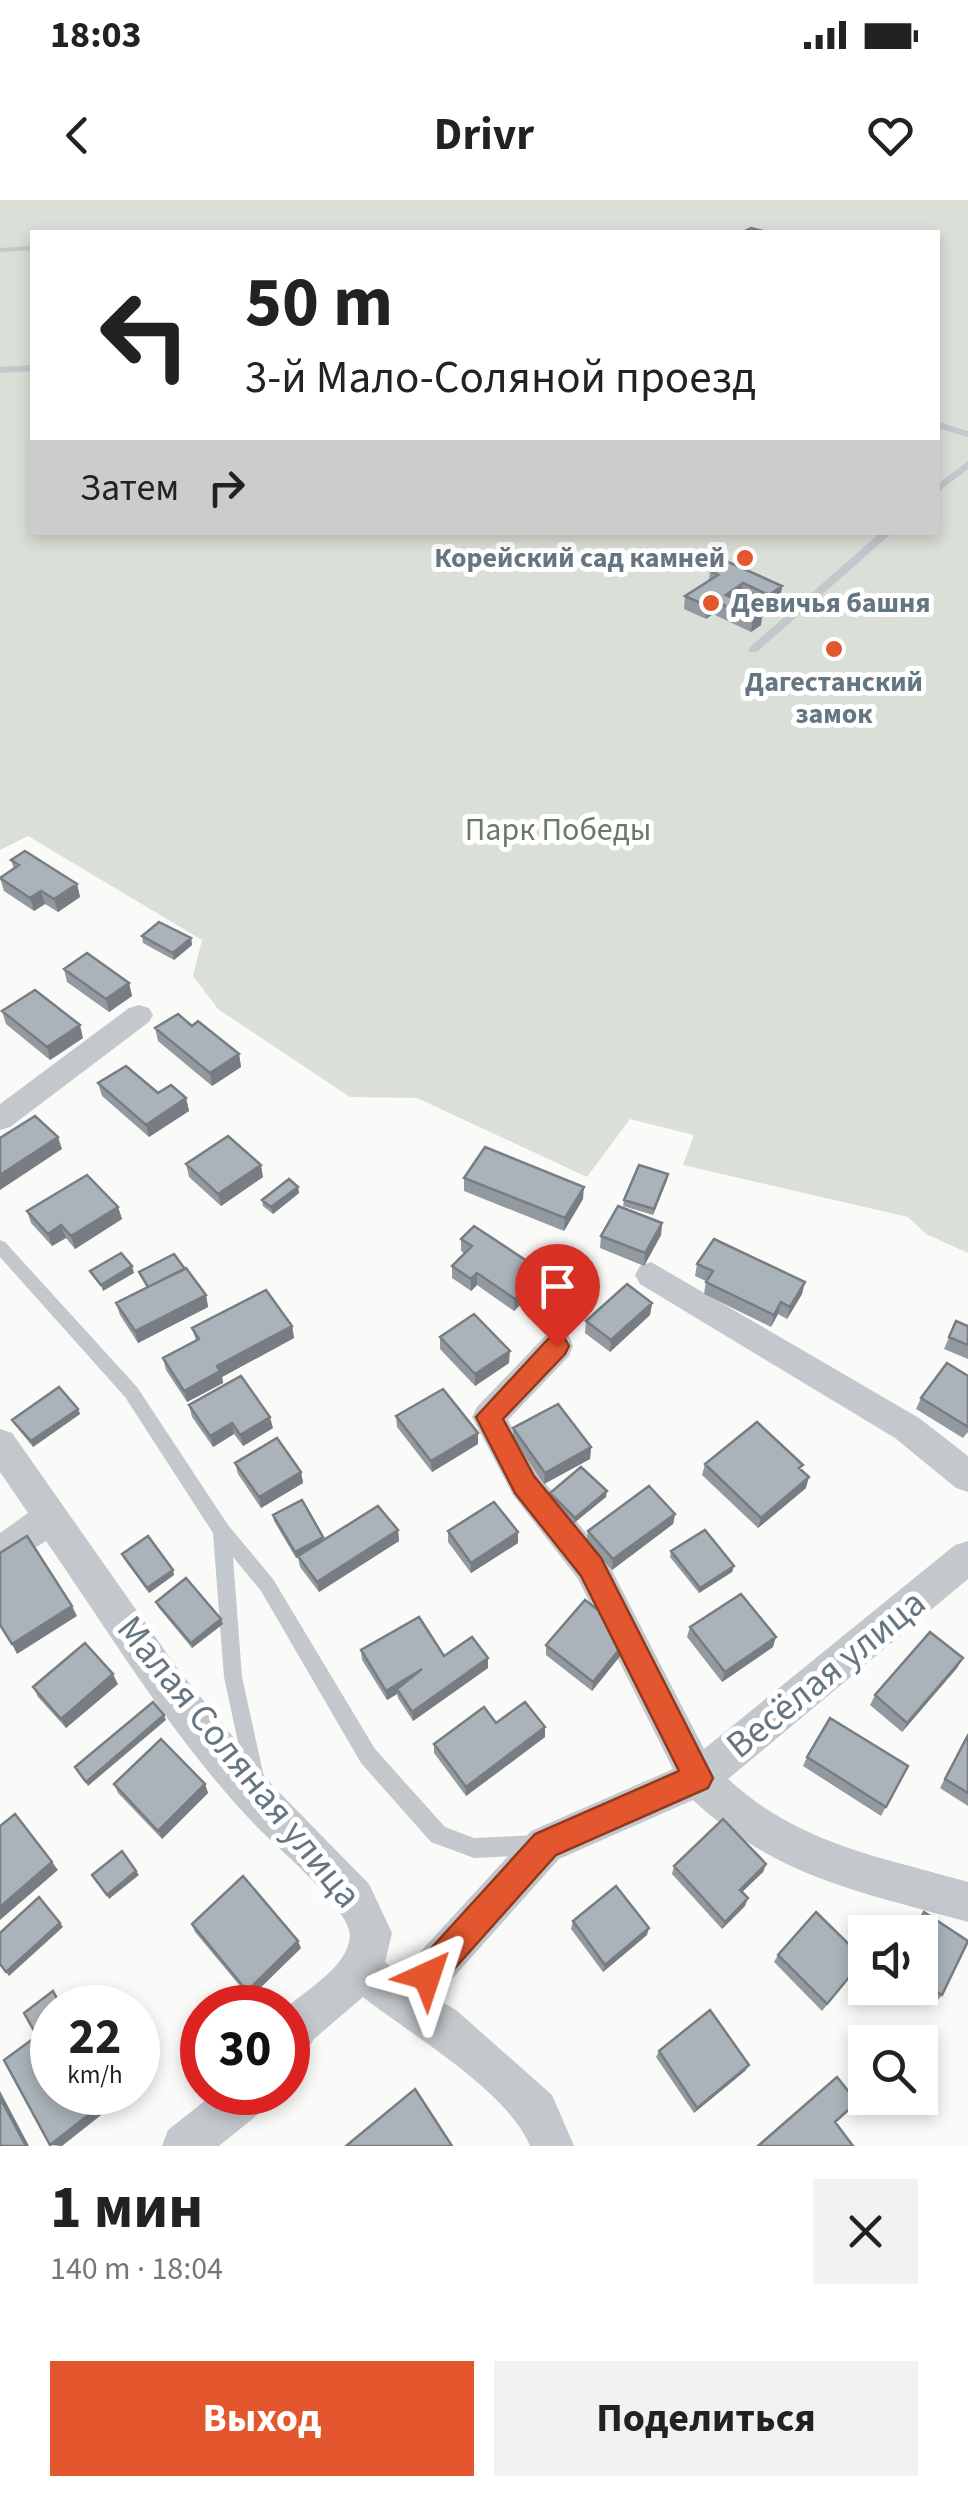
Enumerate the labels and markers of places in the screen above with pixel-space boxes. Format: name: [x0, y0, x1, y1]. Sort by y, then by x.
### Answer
place label: Корейский сад камней: [434, 538, 725, 578]
marker: Корейский сад камней: [734, 547, 756, 569]
place label: Девичья башня: [731, 583, 931, 623]
marker: Девичья башня: [700, 592, 722, 614]
marker: Дагестанский замок: [823, 638, 845, 660]
place label: Дагестанский замок: [745, 662, 923, 734]
pin: [515, 1244, 600, 1347]

